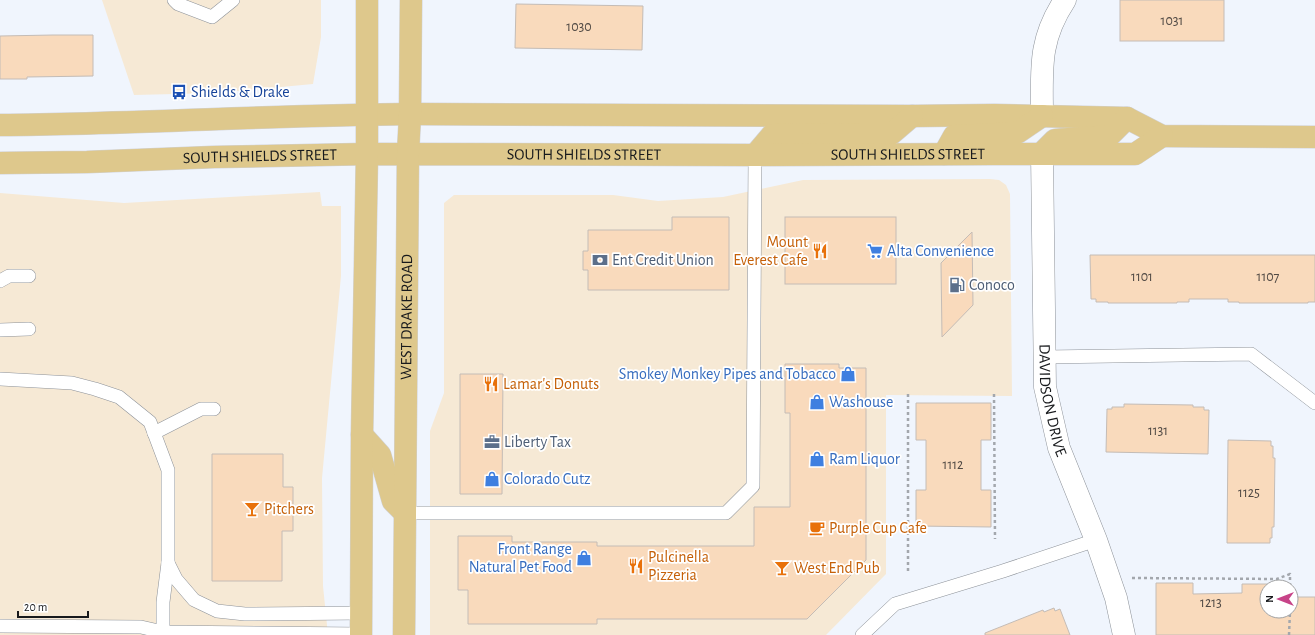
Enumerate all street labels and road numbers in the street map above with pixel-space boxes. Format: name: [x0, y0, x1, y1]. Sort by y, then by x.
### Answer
street label: SOUTH SHIELDS STREET: [507, 146, 661, 163]
street label: SOUTH SHIELDS STREET: [831, 146, 985, 163]
street label: SOUTH SHIELDS STREET: [182, 147, 337, 166]
street label: WEST DRAKE ROAD: [398, 254, 415, 380]
street label: DAVIDSON DRIVE: [1036, 344, 1070, 459]

